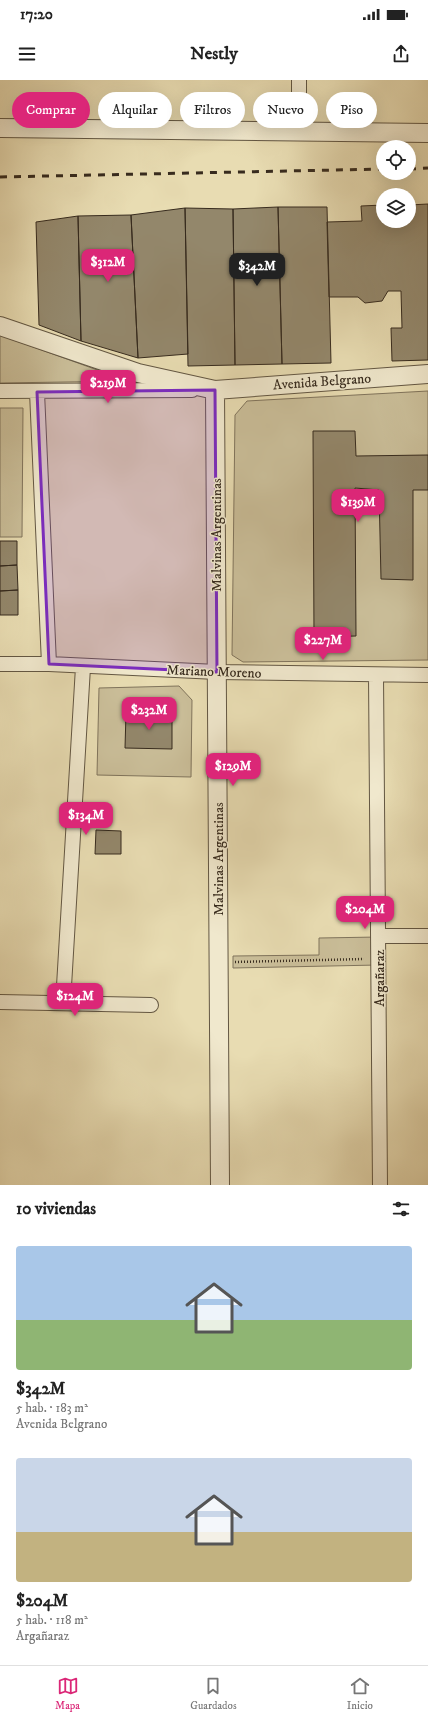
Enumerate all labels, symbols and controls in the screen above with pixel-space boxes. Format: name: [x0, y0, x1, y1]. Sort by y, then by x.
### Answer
text: 17:20: [20, 5, 53, 24]
icon: menu: [16, 43, 38, 65]
text: Nestly: [190, 43, 238, 65]
icon: share: [390, 43, 412, 65]
chip: Comprar: [12, 92, 90, 128]
chip: Alquilar: [98, 92, 172, 128]
chip: Filtros: [180, 92, 245, 128]
chip: Nuevo: [253, 92, 318, 128]
chip: Piso: [326, 92, 377, 128]
map controls: [376, 140, 416, 228]
button: locate: [376, 140, 416, 180]
button: layers: [376, 188, 416, 228]
pin: $312M: [80, 249, 136, 283]
pin: $342M: [229, 253, 285, 287]
text: $312M: [91, 254, 125, 270]
text: $342M: [238, 258, 276, 274]
pin: $219M: [80, 370, 136, 404]
street label: Avenida Belgrano: [272, 370, 372, 394]
text: $219M: [90, 375, 126, 391]
street label: Malvinas Argentinas: [208, 478, 226, 592]
pin: $139M: [330, 489, 386, 523]
text: $139M: [340, 494, 376, 510]
pin: $227M: [295, 627, 351, 661]
text: $227M: [304, 632, 342, 648]
street label: Mariano Moreno: [166, 661, 262, 683]
pin: $232M: [121, 697, 177, 731]
text: $232M: [131, 702, 167, 718]
pin: $129M: [205, 753, 261, 787]
text: $129M: [215, 758, 251, 774]
pin: $134M: [58, 802, 114, 836]
street label: Malvinas Argentinas: [210, 802, 228, 916]
text: $134M: [68, 807, 104, 823]
pin: $204M: [337, 896, 393, 930]
text: $204M: [345, 901, 385, 917]
street label: Argañaraz: [371, 949, 389, 1007]
pin: $124M: [47, 983, 103, 1017]
text: $124M: [56, 988, 94, 1004]
text: 10 viviendas: [16, 1198, 96, 1220]
icon: filters: [390, 1198, 412, 1220]
icon: home: [178, 1272, 250, 1344]
text: $342M: [16, 1378, 65, 1400]
text: 5 hab. · 183 m²: [16, 1400, 88, 1416]
text: Avenida Belgrano: [16, 1416, 107, 1432]
icon: home: [178, 1484, 250, 1556]
text: $204M: [16, 1590, 68, 1612]
text: 5 hab. · 118 m²: [16, 1612, 88, 1628]
text: Argañaraz: [16, 1628, 69, 1644]
tab: Mapa: [55, 1675, 80, 1713]
tab: Guardados: [190, 1675, 237, 1713]
tab: Inicio: [347, 1675, 373, 1713]

